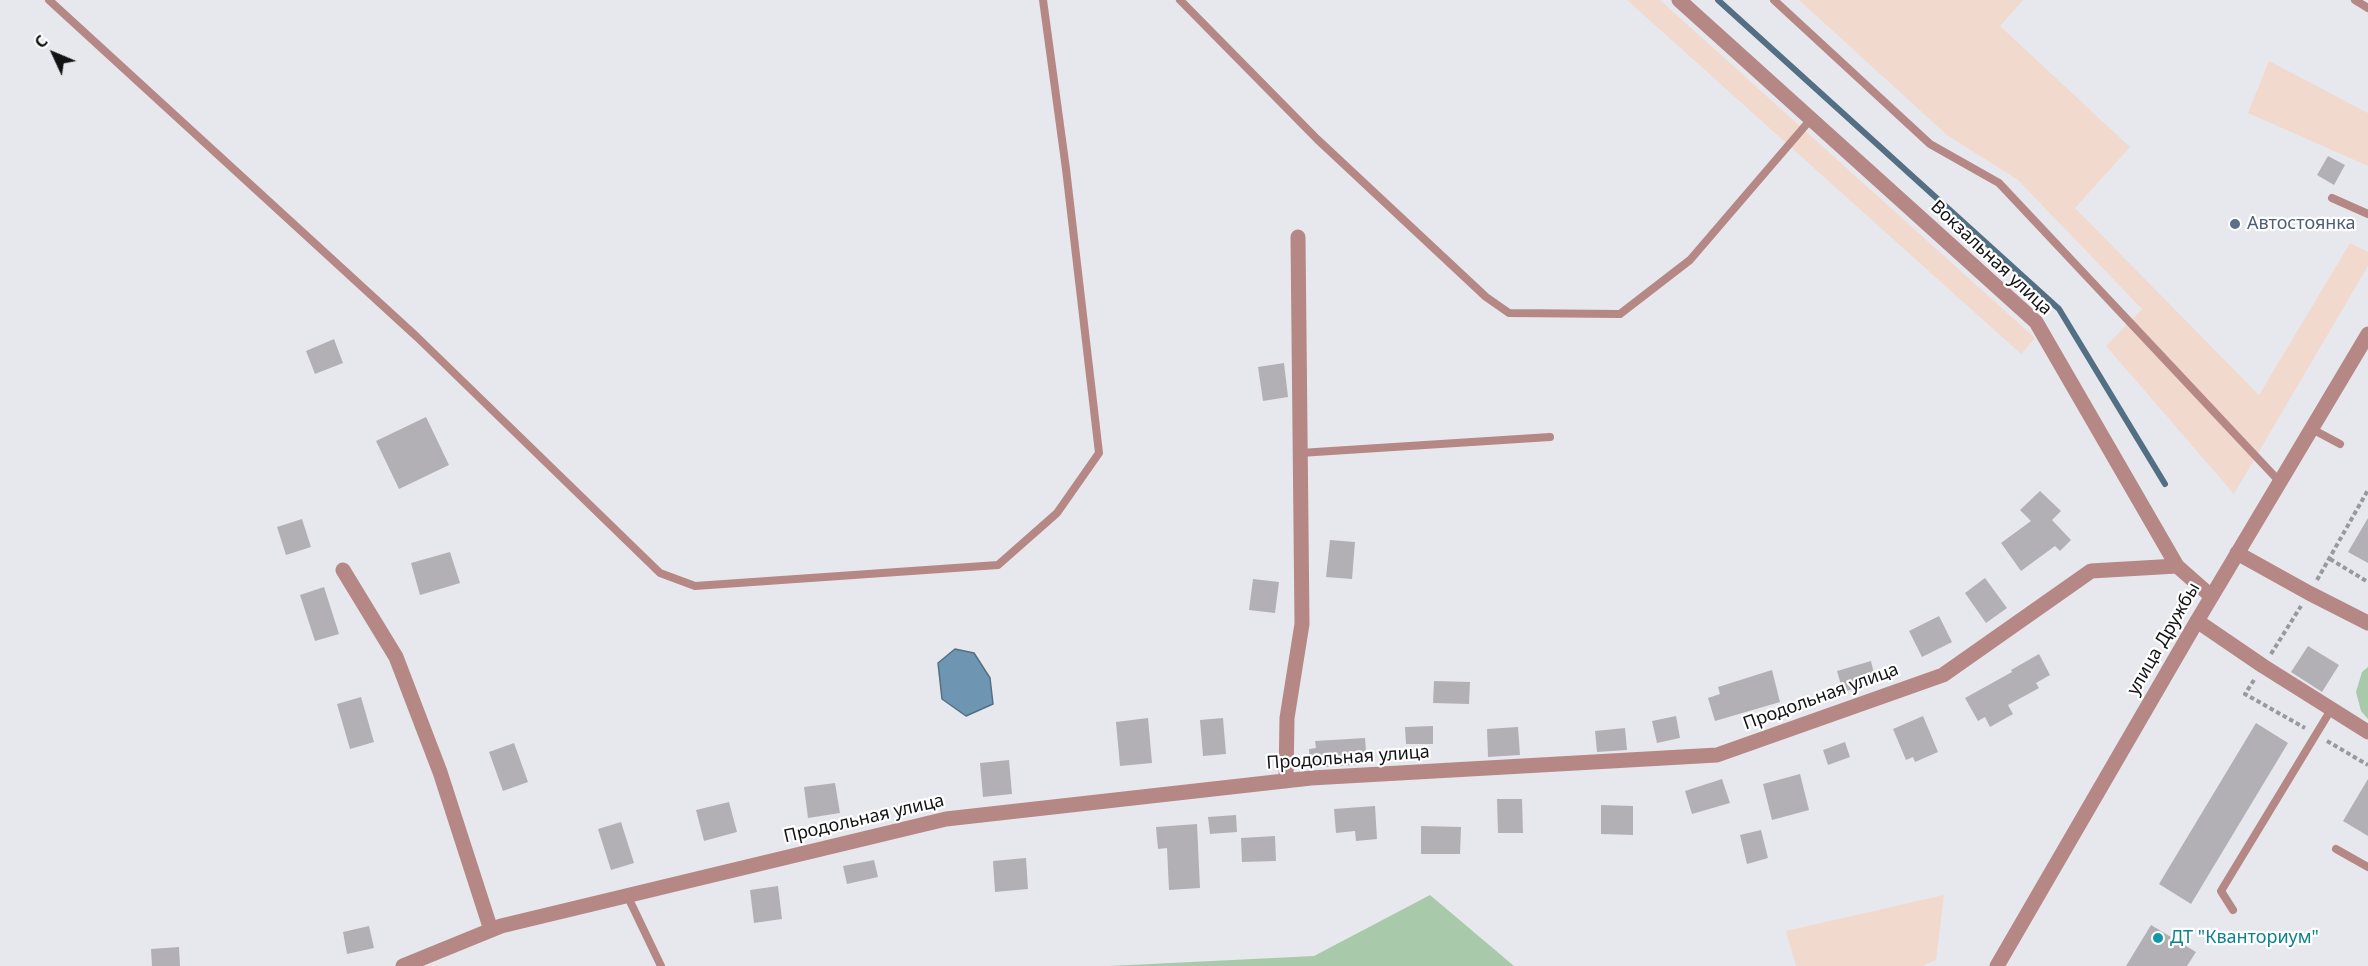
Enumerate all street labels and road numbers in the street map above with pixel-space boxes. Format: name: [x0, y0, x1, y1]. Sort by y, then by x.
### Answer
street label: Вокзальная улица: [1926, 196, 2056, 320]
street label: улица Дружбы: [2123, 579, 2205, 699]
street label: Продольная улица: [1740, 659, 1902, 735]
street label: Продольная улица: [1266, 742, 1430, 774]
street label: Продольная улица: [782, 790, 946, 848]

